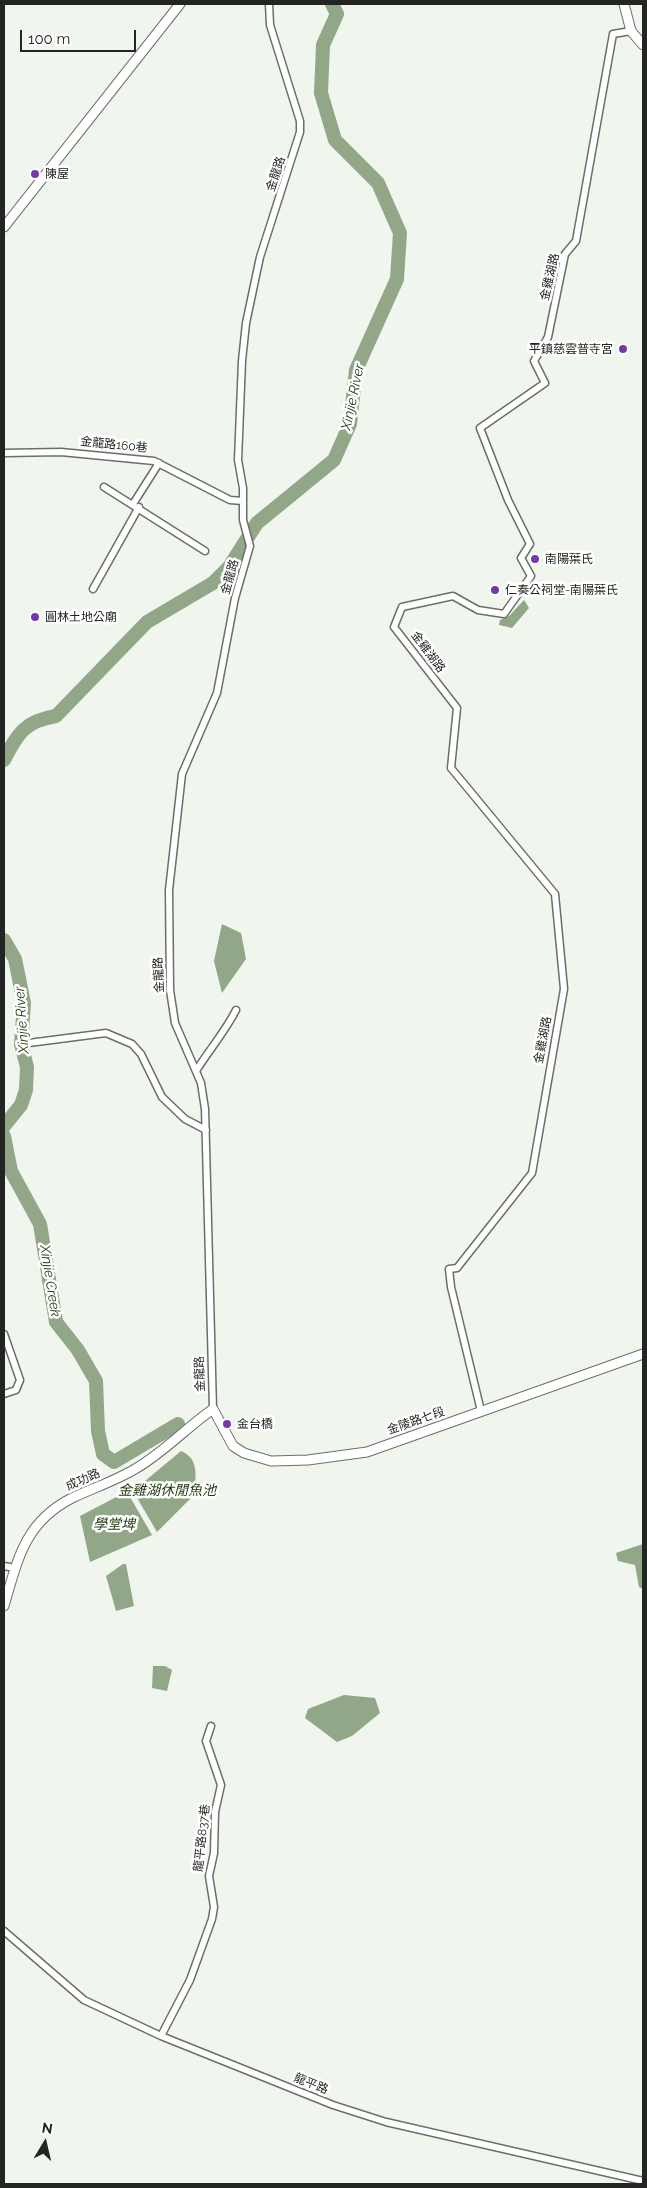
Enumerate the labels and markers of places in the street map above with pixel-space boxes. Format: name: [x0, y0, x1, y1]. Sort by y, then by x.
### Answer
place label: 陳屋: [45, 167, 69, 181]
marker: 陳屋: [29, 168, 41, 180]
place label: 平鎮慈雲普寺宮: [529, 342, 613, 356]
marker: 平鎮慈雲普寺宮: [617, 343, 629, 355]
place label: 南陽葉氏: [545, 552, 593, 566]
marker: 南陽葉氏: [529, 553, 541, 565]
place label: 仁奏公祠堂-南陽葉氏: [505, 583, 618, 597]
marker: 仁奏公祠堂-南陽葉氏: [489, 584, 501, 596]
place label: 圓林土地公廟: [45, 610, 117, 624]
marker: 圓林土地公廟: [29, 611, 41, 623]
place label: 金台橋: [237, 1417, 273, 1431]
marker: 金台橋: [221, 1418, 233, 1430]

